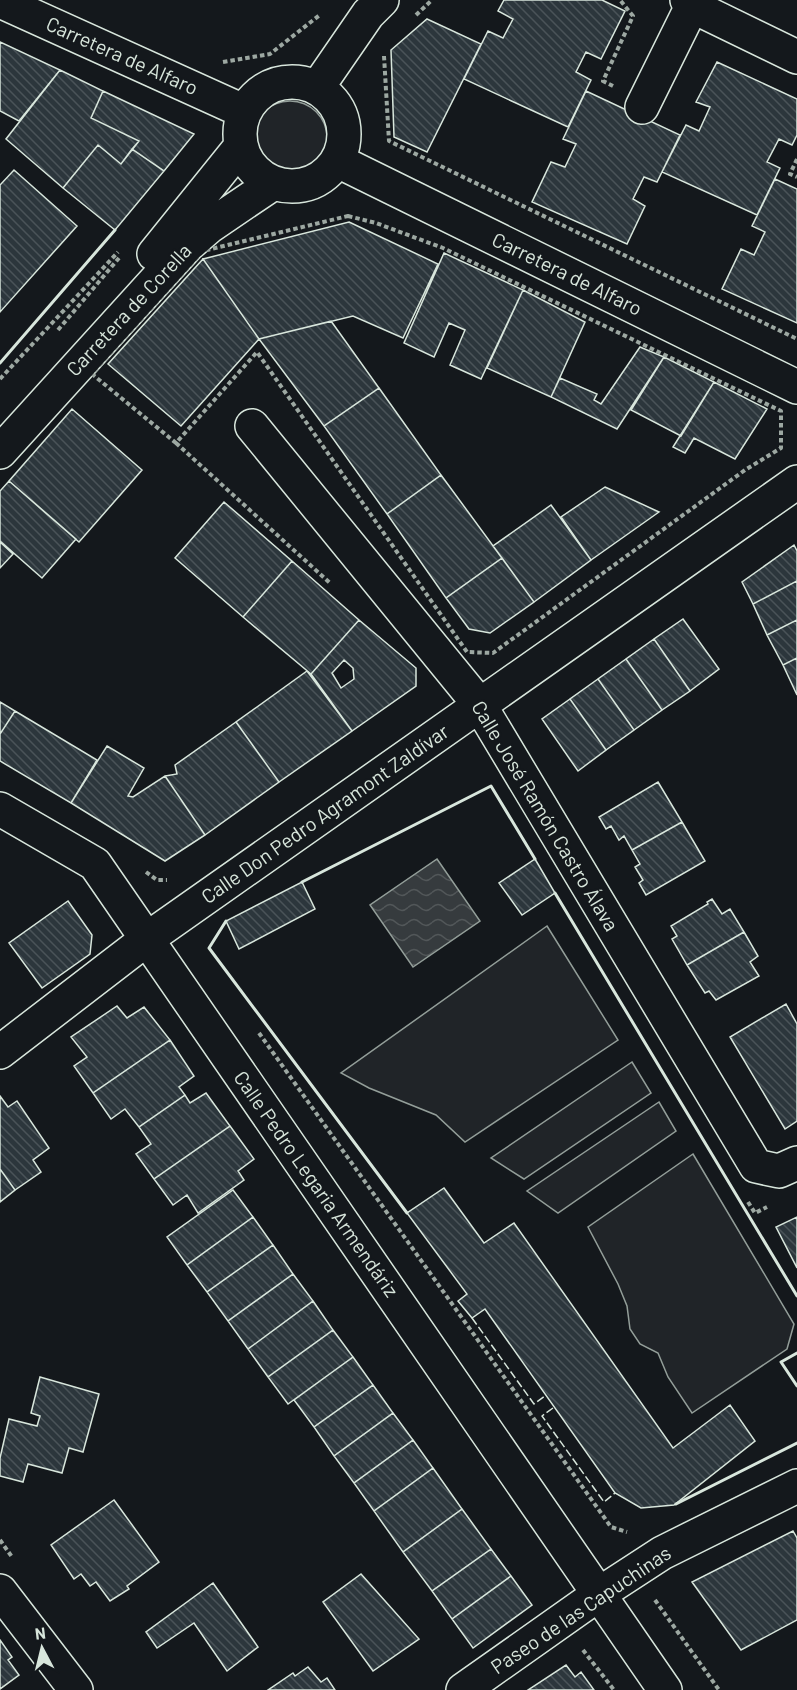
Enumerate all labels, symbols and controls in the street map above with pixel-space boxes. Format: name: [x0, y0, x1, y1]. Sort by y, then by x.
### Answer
street label: Carretera de Alfaro: [43, 11, 202, 99]
street label: Carretera de Alfaro: [489, 226, 646, 320]
street label: Carretera de Corella: [61, 238, 196, 380]
street label: Calle José Ramón Castro Álava: [467, 696, 624, 935]
street label: Calle Don Pedro Agramont Zaldívar: [196, 718, 453, 908]
street label: Calle Pedro Legaria Armendáriz: [229, 1066, 404, 1301]
street label: Paseo de las Capuchinas: [486, 1540, 675, 1678]
north arrow: [12, 1618, 72, 1678]
text: N: [34, 1623, 47, 1643]

